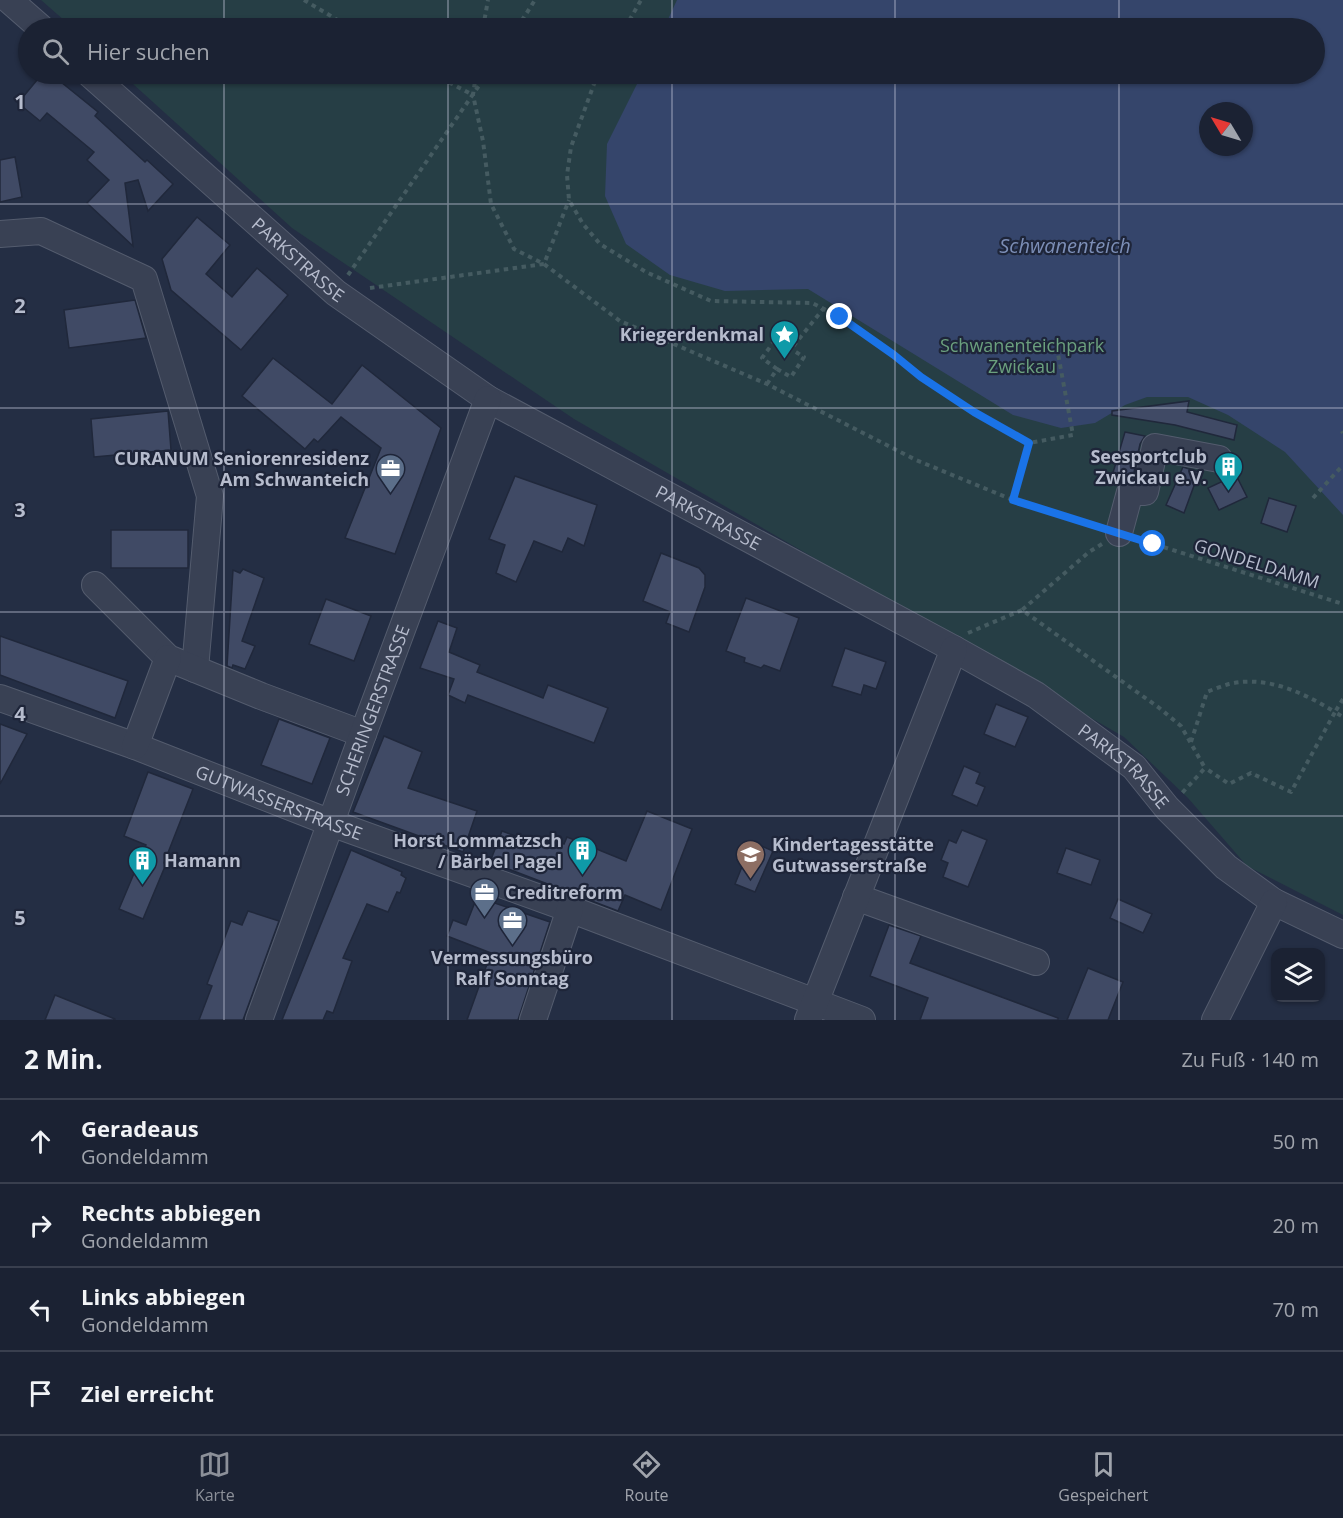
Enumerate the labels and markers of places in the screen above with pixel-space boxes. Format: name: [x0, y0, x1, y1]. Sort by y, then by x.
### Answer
place icon: Kriegerdenkmal: [769, 318, 801, 360]
place label: Kriegerdenkmal: [620, 322, 764, 346]
place label: Seesportclub Zwickau e.V.: [1090, 444, 1207, 489]
place label: CURANUM Seniorenresidenz Am Schwanteich: [114, 446, 369, 491]
building icon: Seesportclub Zwickau e.V.: [1212, 450, 1244, 492]
office icon: CURANUM Seniorenresidenz Am Schwanteich: [374, 452, 406, 494]
place label: Horst Lommatzsch / Bärbel Pagel: [393, 828, 562, 873]
place label: Kindertagesstätte Gutwasserstraße: [772, 832, 934, 877]
building icon: Horst Lommatzsch / Bärbel Pagel: [567, 834, 599, 876]
school or university icon: Kindertagesstätte Gutwasserstraße: [735, 838, 767, 880]
building icon: Hamann: [127, 844, 159, 886]
place label: Hamann: [164, 848, 241, 872]
office icon: Creditreform: [468, 876, 500, 918]
place label: Creditreform: [505, 880, 623, 904]
office icon: Vermessungsbüro Ralf Sonntag: [496, 904, 528, 946]
place label: Vermessungsbüro Ralf Sonntag: [431, 945, 593, 990]

